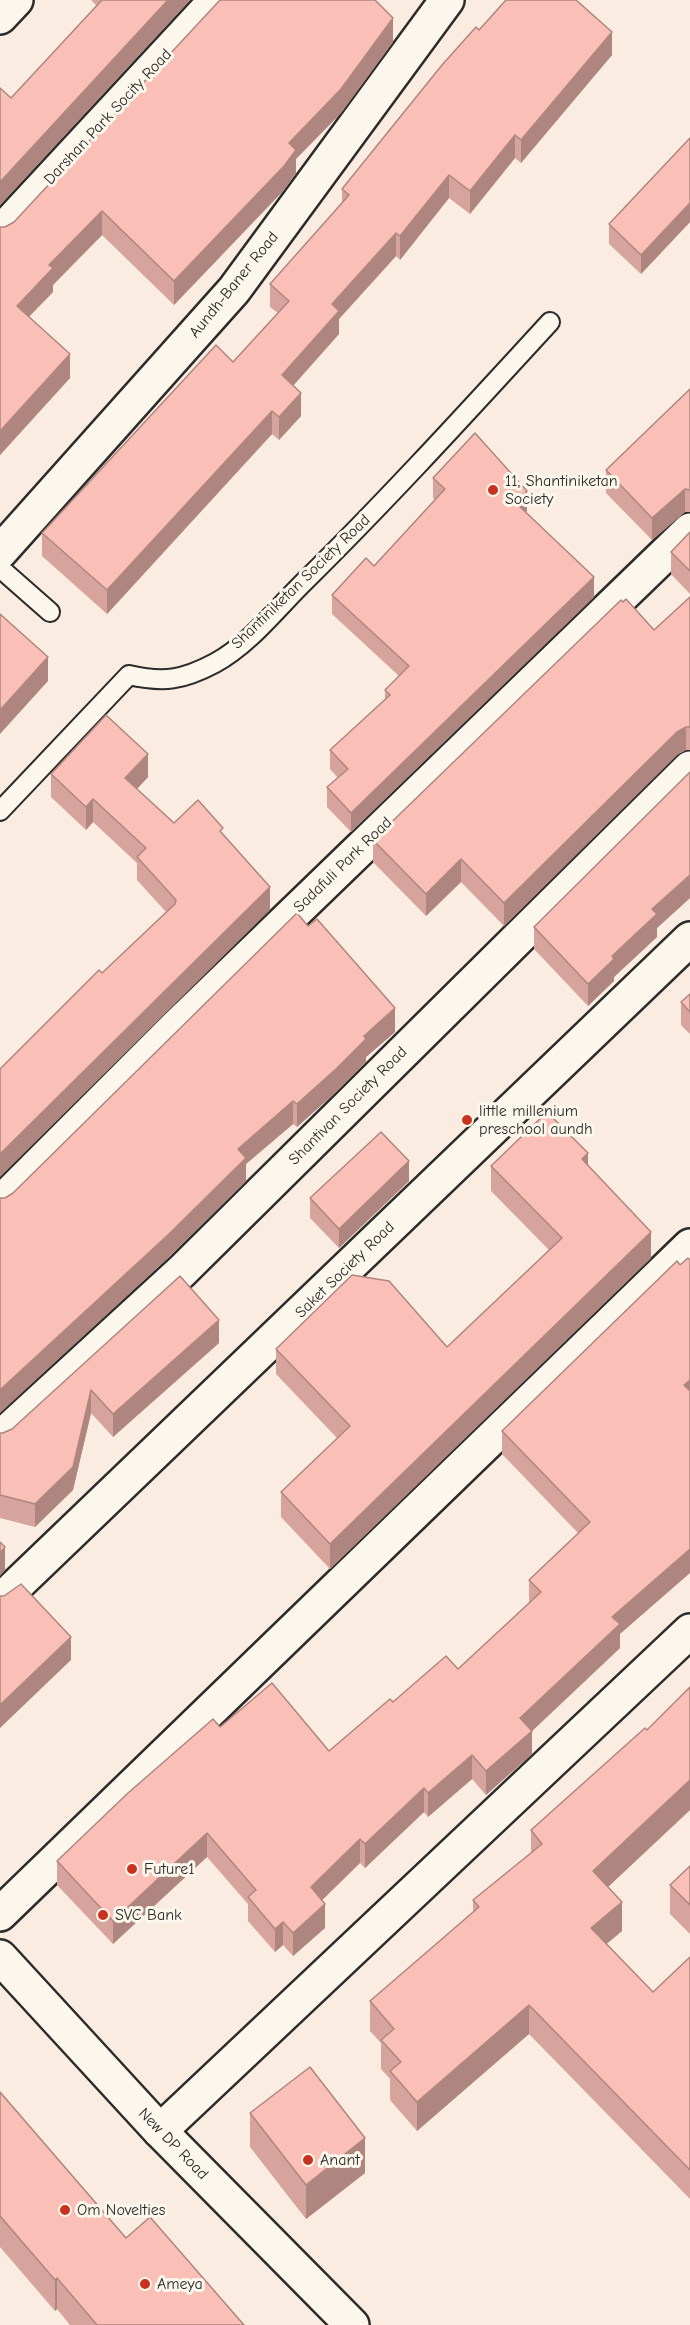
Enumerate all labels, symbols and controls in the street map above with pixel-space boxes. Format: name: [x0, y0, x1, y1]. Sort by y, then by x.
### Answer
street label: Darshan Park Socity Road: [40, 45, 176, 189]
street label: Aundh-Baner Road: [185, 228, 283, 342]
place label: 11, Shantiniketan Society: [505, 471, 617, 509]
marker: 11, Shantiniketan Society: [486, 483, 500, 497]
street label: Shantiniketan Society Road: [228, 511, 374, 653]
street label: Sadafuli Park Road: [290, 813, 396, 917]
street label: Shantivan Society Road: [285, 1043, 411, 1169]
place label: little millenium preschool aundh: [479, 1101, 593, 1139]
marker: little millenium preschool aundh: [460, 1113, 474, 1127]
street label: Saket Society Road: [291, 1218, 399, 1322]
place label: Future1: [144, 1859, 195, 1879]
marker: Future1: [125, 1862, 139, 1876]
place label: SVC Bank: [115, 1905, 182, 1925]
marker: SVC Bank: [96, 1908, 110, 1922]
street label: New DP Road: [134, 2104, 212, 2184]
place label: Anant: [320, 2150, 360, 2170]
marker: Anant: [301, 2153, 315, 2167]
place label: Om Novelties: [77, 2200, 165, 2220]
marker: Om Novelties: [58, 2203, 72, 2217]
place label: Ameya: [157, 2274, 203, 2294]
marker: Ameya: [138, 2277, 152, 2291]

